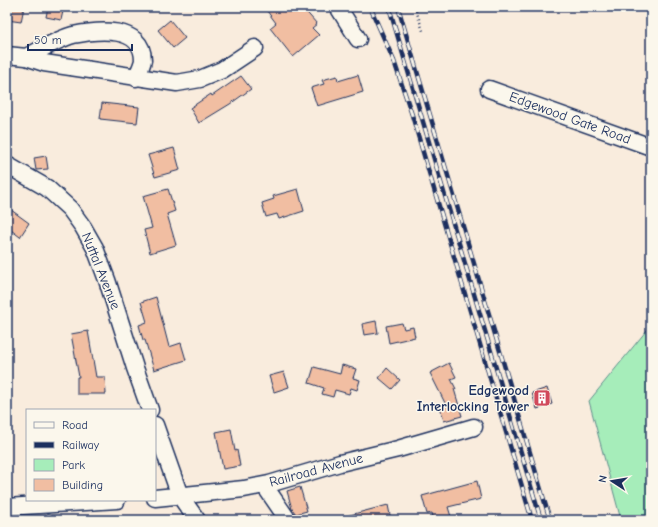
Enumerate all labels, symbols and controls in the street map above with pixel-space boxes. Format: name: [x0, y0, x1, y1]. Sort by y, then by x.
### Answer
scale bar: [28, 26, 132, 52]
text: 50 m: [34, 33, 62, 47]
street label: Edgewood Gate Road: [507, 88, 633, 148]
street label: Nuttal Avenue: [78, 230, 124, 312]
place label: Edgewood Interlocking Tower: [417, 382, 529, 415]
building icon: Edgewood Interlocking Tower: [532, 388, 552, 408]
legend: [26, 409, 156, 501]
text: Road: [62, 418, 88, 432]
text: Railway: [62, 438, 100, 452]
street label: Railroad Avenue: [267, 449, 365, 491]
text: Park: [62, 458, 85, 472]
north arrow: [592, 461, 632, 501]
text: N: [596, 474, 610, 484]
text: Building: [62, 478, 103, 492]

